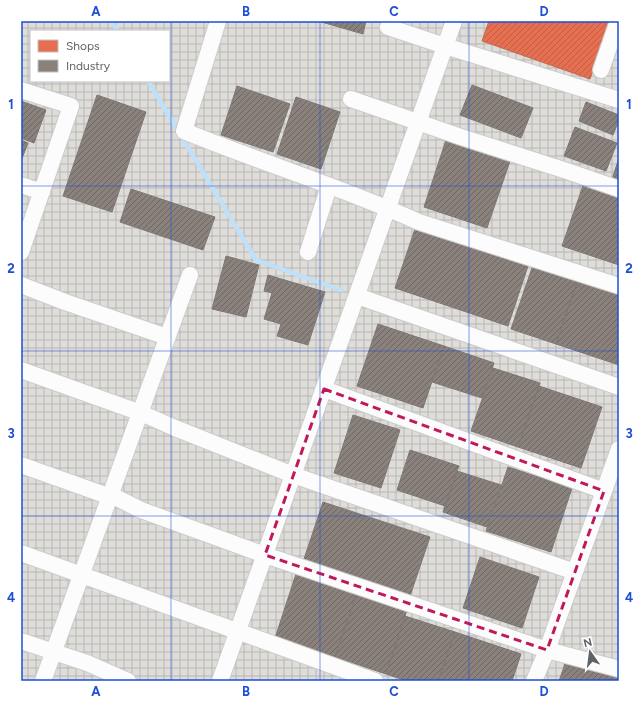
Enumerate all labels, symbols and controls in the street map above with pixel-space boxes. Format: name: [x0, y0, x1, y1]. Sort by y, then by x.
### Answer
text: A: [91, 4, 101, 19]
text: B: [242, 4, 250, 19]
text: C: [389, 4, 399, 19]
text: D: [539, 4, 549, 19]
legend: [30, 30, 170, 82]
text: Shops: [66, 39, 100, 53]
text: Industry: [66, 59, 111, 73]
text: 1: [8, 97, 14, 112]
text: 1: [626, 97, 632, 112]
text: 2: [7, 261, 15, 276]
text: 2: [625, 261, 633, 276]
text: 3: [7, 426, 15, 441]
text: 3: [625, 426, 633, 441]
text: 4: [7, 590, 15, 605]
text: 4: [625, 590, 633, 605]
north arrow: [570, 632, 610, 672]
text: N: [582, 635, 593, 650]
text: A: [91, 684, 101, 699]
text: B: [242, 684, 250, 699]
text: C: [389, 684, 399, 699]
text: D: [539, 684, 549, 699]

